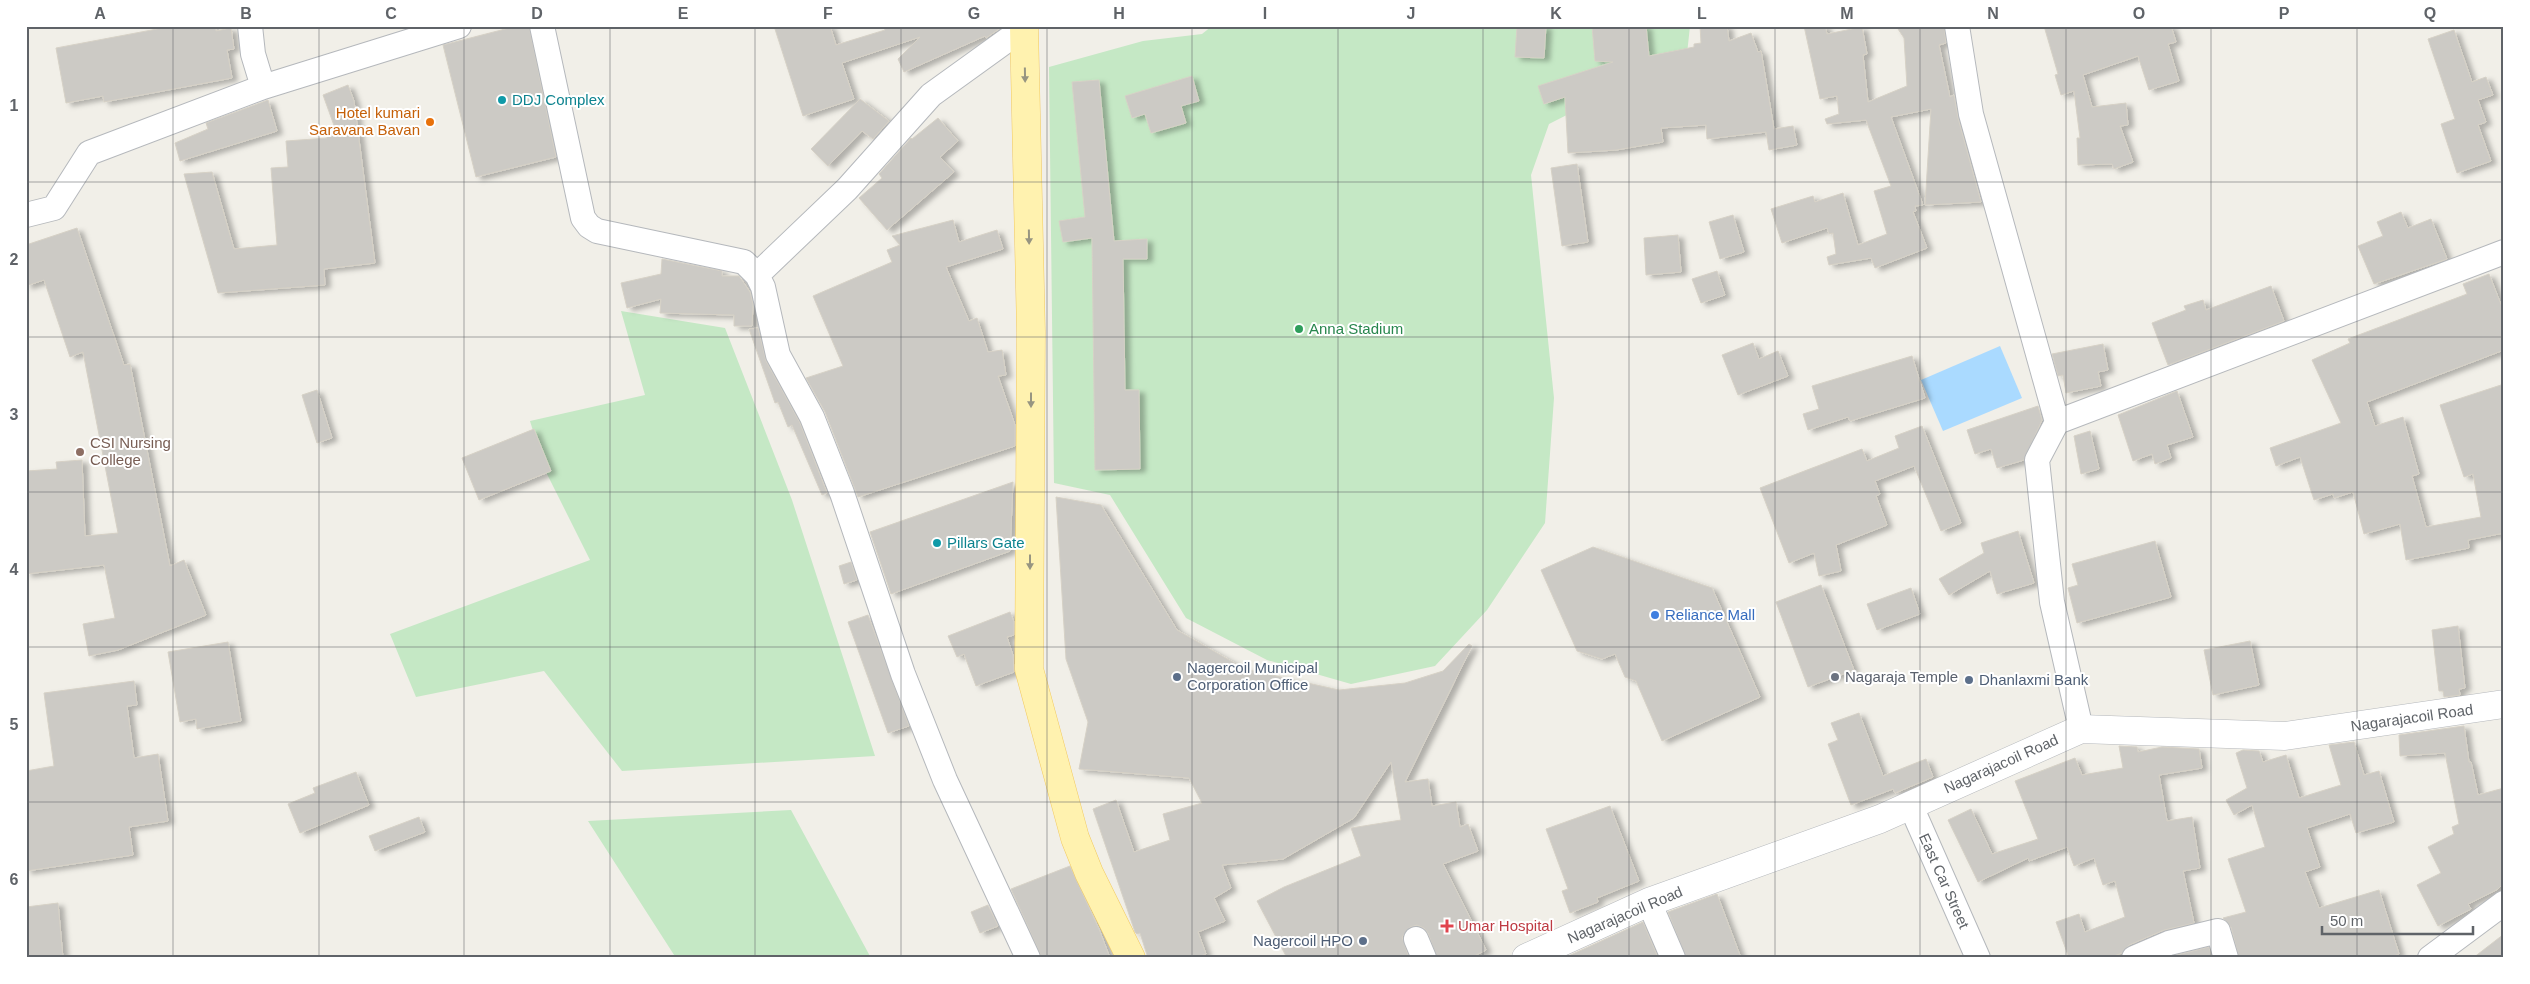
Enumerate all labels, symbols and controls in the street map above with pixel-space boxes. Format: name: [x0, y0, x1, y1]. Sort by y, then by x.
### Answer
text: A: [94, 5, 106, 22]
text: B: [240, 5, 252, 22]
text: C: [385, 5, 397, 22]
text: D: [531, 5, 543, 22]
text: E: [678, 5, 689, 22]
text: F: [823, 5, 833, 22]
text: G: [968, 5, 980, 22]
text: H: [1113, 5, 1125, 22]
text: I: [1263, 5, 1267, 22]
text: J: [1407, 5, 1415, 22]
text: K: [1550, 5, 1562, 22]
text: L: [1697, 5, 1707, 22]
text: M: [1840, 5, 1854, 22]
text: N: [1987, 5, 1999, 22]
text: O: [2133, 5, 2145, 22]
text: P: [2279, 5, 2290, 22]
text: Q: [2424, 5, 2436, 22]
one-way arrow: [1021, 67, 1029, 83]
place label: DDJ Complex: [512, 91, 605, 108]
marker: DDJ Complex: [496, 94, 508, 106]
text: 1: [10, 97, 19, 114]
place label: Hotel kumari Saravana Bavan: [309, 104, 420, 138]
marker: Hotel kumari Saravana Bavan: [424, 116, 436, 128]
one-way arrow: [1025, 230, 1033, 246]
text: 2: [10, 251, 19, 268]
place label: Anna Stadium: [1309, 320, 1403, 337]
marker: Anna Stadium: [1293, 323, 1305, 335]
one-way arrow: [1027, 392, 1035, 408]
text: 3: [10, 406, 19, 423]
place label: CSI Nursing College: [90, 434, 171, 468]
marker: CSI Nursing College: [74, 446, 86, 458]
place label: Pillars Gate: [947, 534, 1025, 551]
marker: Pillars Gate: [931, 537, 943, 549]
one-way arrow: [1026, 555, 1034, 571]
text: 4: [10, 561, 19, 578]
place label: Reliance Mall: [1665, 606, 1755, 623]
marker: Reliance Mall: [1649, 609, 1661, 621]
place label: Nagercoil Municipal Corporation Office: [1187, 659, 1318, 693]
place label: Nagaraja Temple: [1845, 668, 1958, 685]
marker: Nagercoil Municipal Corporation Office: [1171, 671, 1183, 683]
marker: Nagaraja Temple: [1829, 671, 1841, 683]
place label: Dhanlaxmi Bank: [1979, 671, 2089, 688]
marker: Dhanlaxmi Bank: [1963, 674, 1975, 686]
street label: Nagarajacoil Road: [2350, 701, 2474, 735]
text: 5: [10, 716, 19, 733]
street label: Nagarajacoil Road: [1941, 731, 2061, 796]
street label: East Car Street: [1916, 830, 1973, 932]
text: 6: [10, 871, 19, 888]
street label: Nagarajacoil Road: [1565, 883, 1685, 946]
scale bar: [2322, 904, 2474, 936]
text: 50 m: [2330, 912, 2363, 929]
place label: Umar Hospital: [1458, 917, 1553, 934]
marker: Umar Hospital: [1440, 919, 1454, 933]
place label: Nagercoil HPO: [1253, 932, 1353, 949]
marker: Nagercoil HPO: [1357, 935, 1369, 947]

